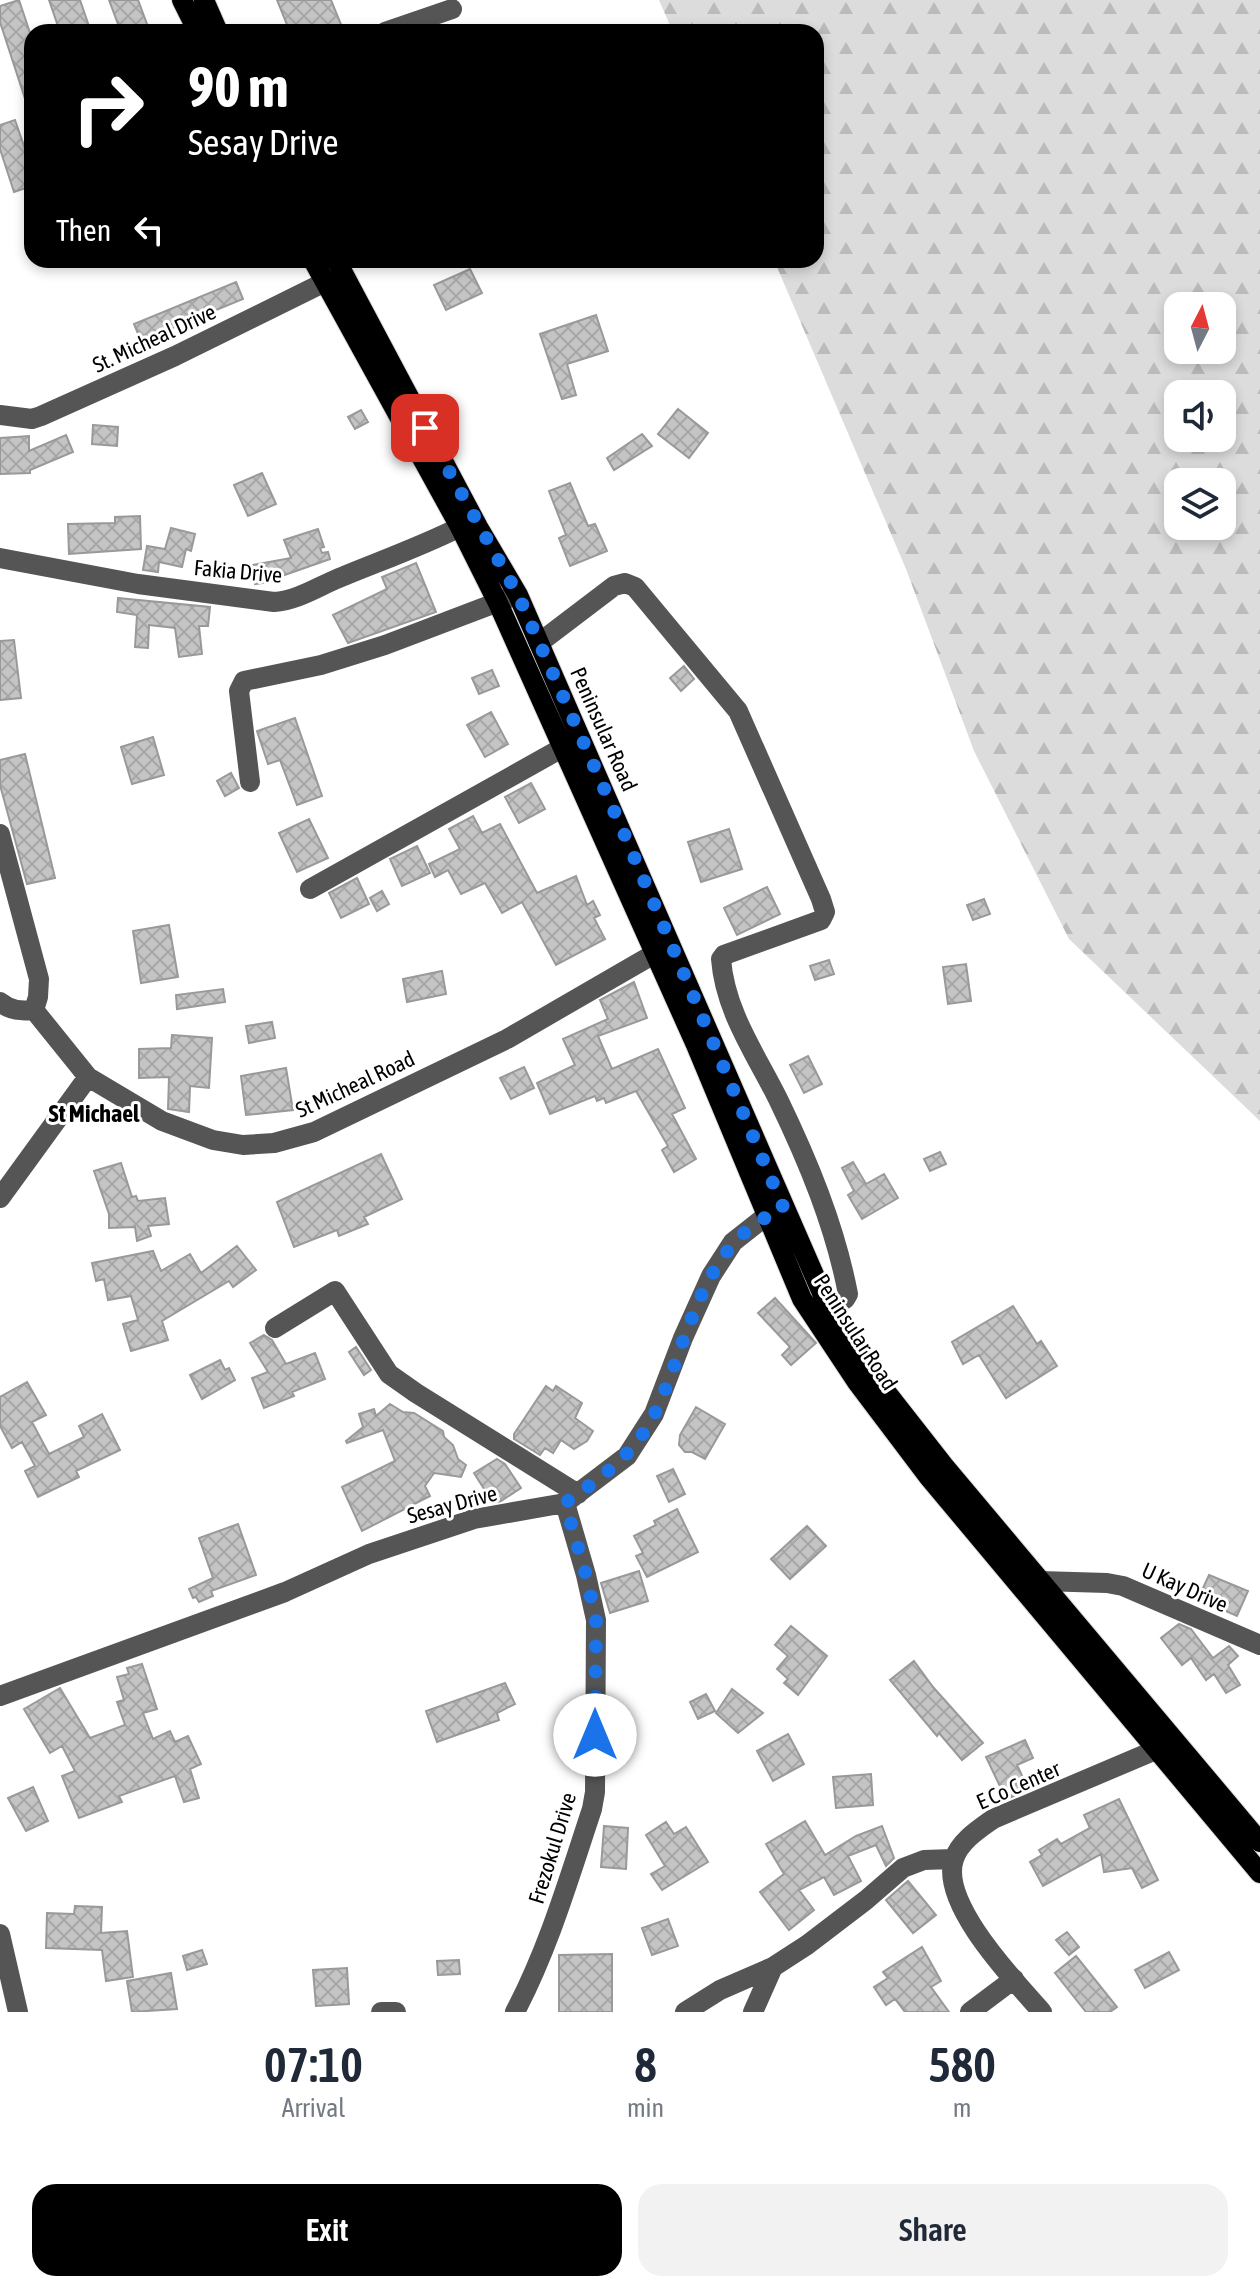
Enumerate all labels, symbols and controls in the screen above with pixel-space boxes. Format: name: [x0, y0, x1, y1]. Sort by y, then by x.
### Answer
text: 90 m: [188, 55, 289, 119]
icon: right: [56, 56, 160, 160]
text: Sesay Drive: [188, 121, 339, 163]
icon: left: [127, 208, 171, 252]
text: Then: [56, 213, 111, 247]
north arrow: [1164, 292, 1236, 364]
map controls: [1164, 292, 1236, 540]
street label: St. Micheal Drive: [88, 298, 220, 378]
button: sound: [1164, 380, 1236, 452]
pin: [391, 394, 459, 462]
icon: arrive: [403, 406, 447, 450]
button: layers: [1164, 468, 1236, 540]
street label: Fakia Drive: [193, 554, 283, 588]
street label: Peninsular Road: [565, 663, 643, 795]
street label: St Micheal Road: [291, 1045, 419, 1123]
district label: St Michael: [49, 1100, 140, 1127]
street label: Peninsular Road: [809, 1269, 903, 1395]
street label: Sesay Drive: [404, 1480, 500, 1528]
street label: U Kay Drive: [1138, 1557, 1232, 1617]
position arrow: [553, 1693, 637, 1777]
street label: E Co Center: [972, 1755, 1064, 1815]
street label: Frezokul Drive: [523, 1789, 581, 1907]
text: 07:10: [264, 2037, 363, 2092]
text: 8: [634, 2037, 657, 2092]
text: 580: [928, 2037, 996, 2092]
text: Arrival: [282, 2093, 345, 2123]
text: min: [627, 2093, 664, 2123]
text: m: [953, 2093, 971, 2123]
button: Exit: [32, 2184, 622, 2276]
button: Share: [638, 2184, 1228, 2276]

